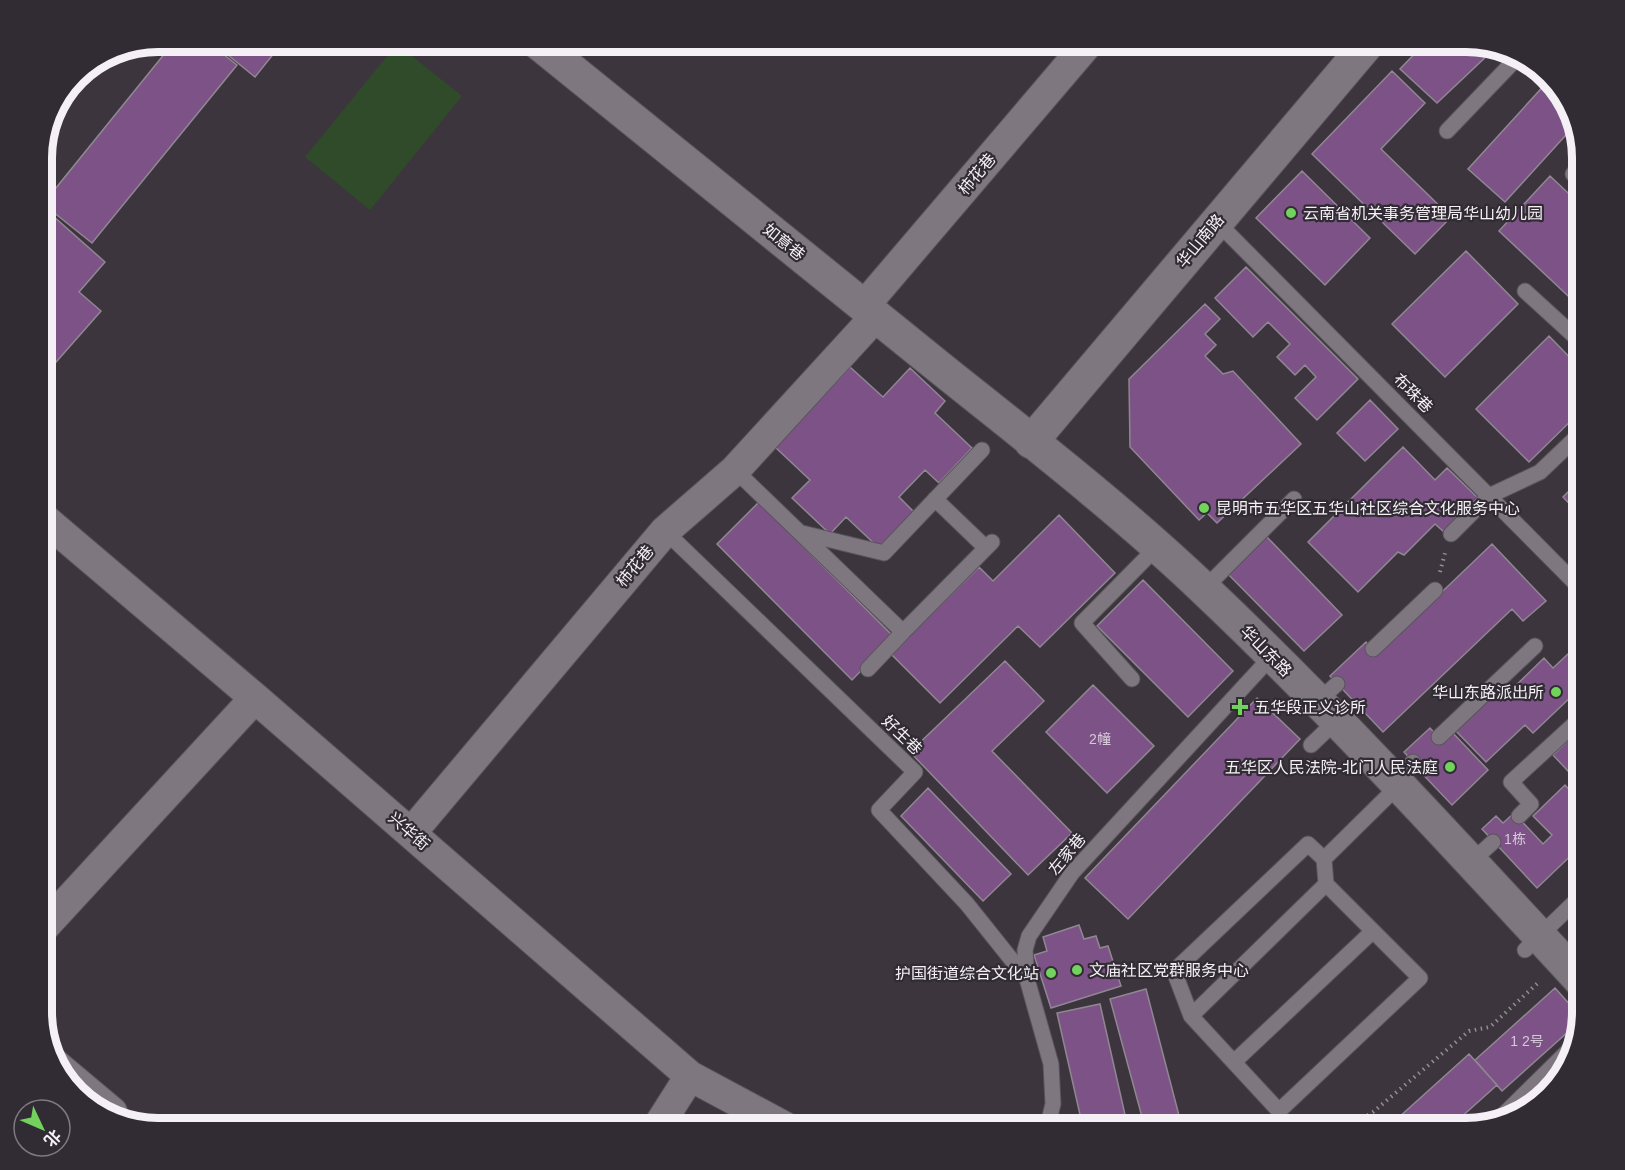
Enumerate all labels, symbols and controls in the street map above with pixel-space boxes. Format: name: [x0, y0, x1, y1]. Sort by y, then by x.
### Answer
street label: 柿花巷: [955, 150, 999, 198]
place label: 云南省机关事务管理局华山幼儿园: [1303, 205, 1543, 222]
marker: 云南省机关事务管理局华山幼儿园: [1284, 206, 1298, 220]
street label: 华山南路: [1173, 211, 1227, 271]
street label: 如意巷: [760, 220, 808, 264]
street label: 布珠巷: [1390, 370, 1436, 416]
place label: 昆明市五华区五华山社区综合文化服务中心: [1216, 500, 1520, 517]
marker: 昆明市五华区五华山社区综合文化服务中心: [1197, 501, 1211, 515]
street label: 柿花巷: [613, 542, 657, 590]
street label: 华山东路: [1237, 622, 1295, 680]
place label: 华山东路派出所: [1432, 684, 1544, 701]
marker: 华山东路派出所: [1549, 685, 1563, 699]
marker: 五华段正义诊所: [1231, 698, 1249, 716]
place label: 五华段正义诊所: [1254, 699, 1366, 716]
street label: 好生巷: [879, 712, 925, 758]
house number: 2幢: [1089, 731, 1111, 747]
place label: 五华区人民法院-北门人民法庭: [1225, 759, 1438, 776]
marker: 五华区人民法院-北门人民法庭: [1443, 760, 1457, 774]
street label: 兴华街: [385, 809, 433, 853]
street label: 左家巷: [1045, 830, 1089, 878]
house number: 1栋: [1504, 831, 1526, 847]
place label: 文庙社区党群服务中心: [1089, 962, 1249, 979]
marker: 文庙社区党群服务中心: [1070, 963, 1084, 977]
place label: 护国街道综合文化站: [895, 965, 1039, 982]
marker: 护国街道综合文化站: [1044, 966, 1058, 980]
house number: 1 2号: [1510, 1033, 1544, 1049]
north arrow: [12, 1098, 72, 1158]
text: 北: [41, 1126, 64, 1150]

